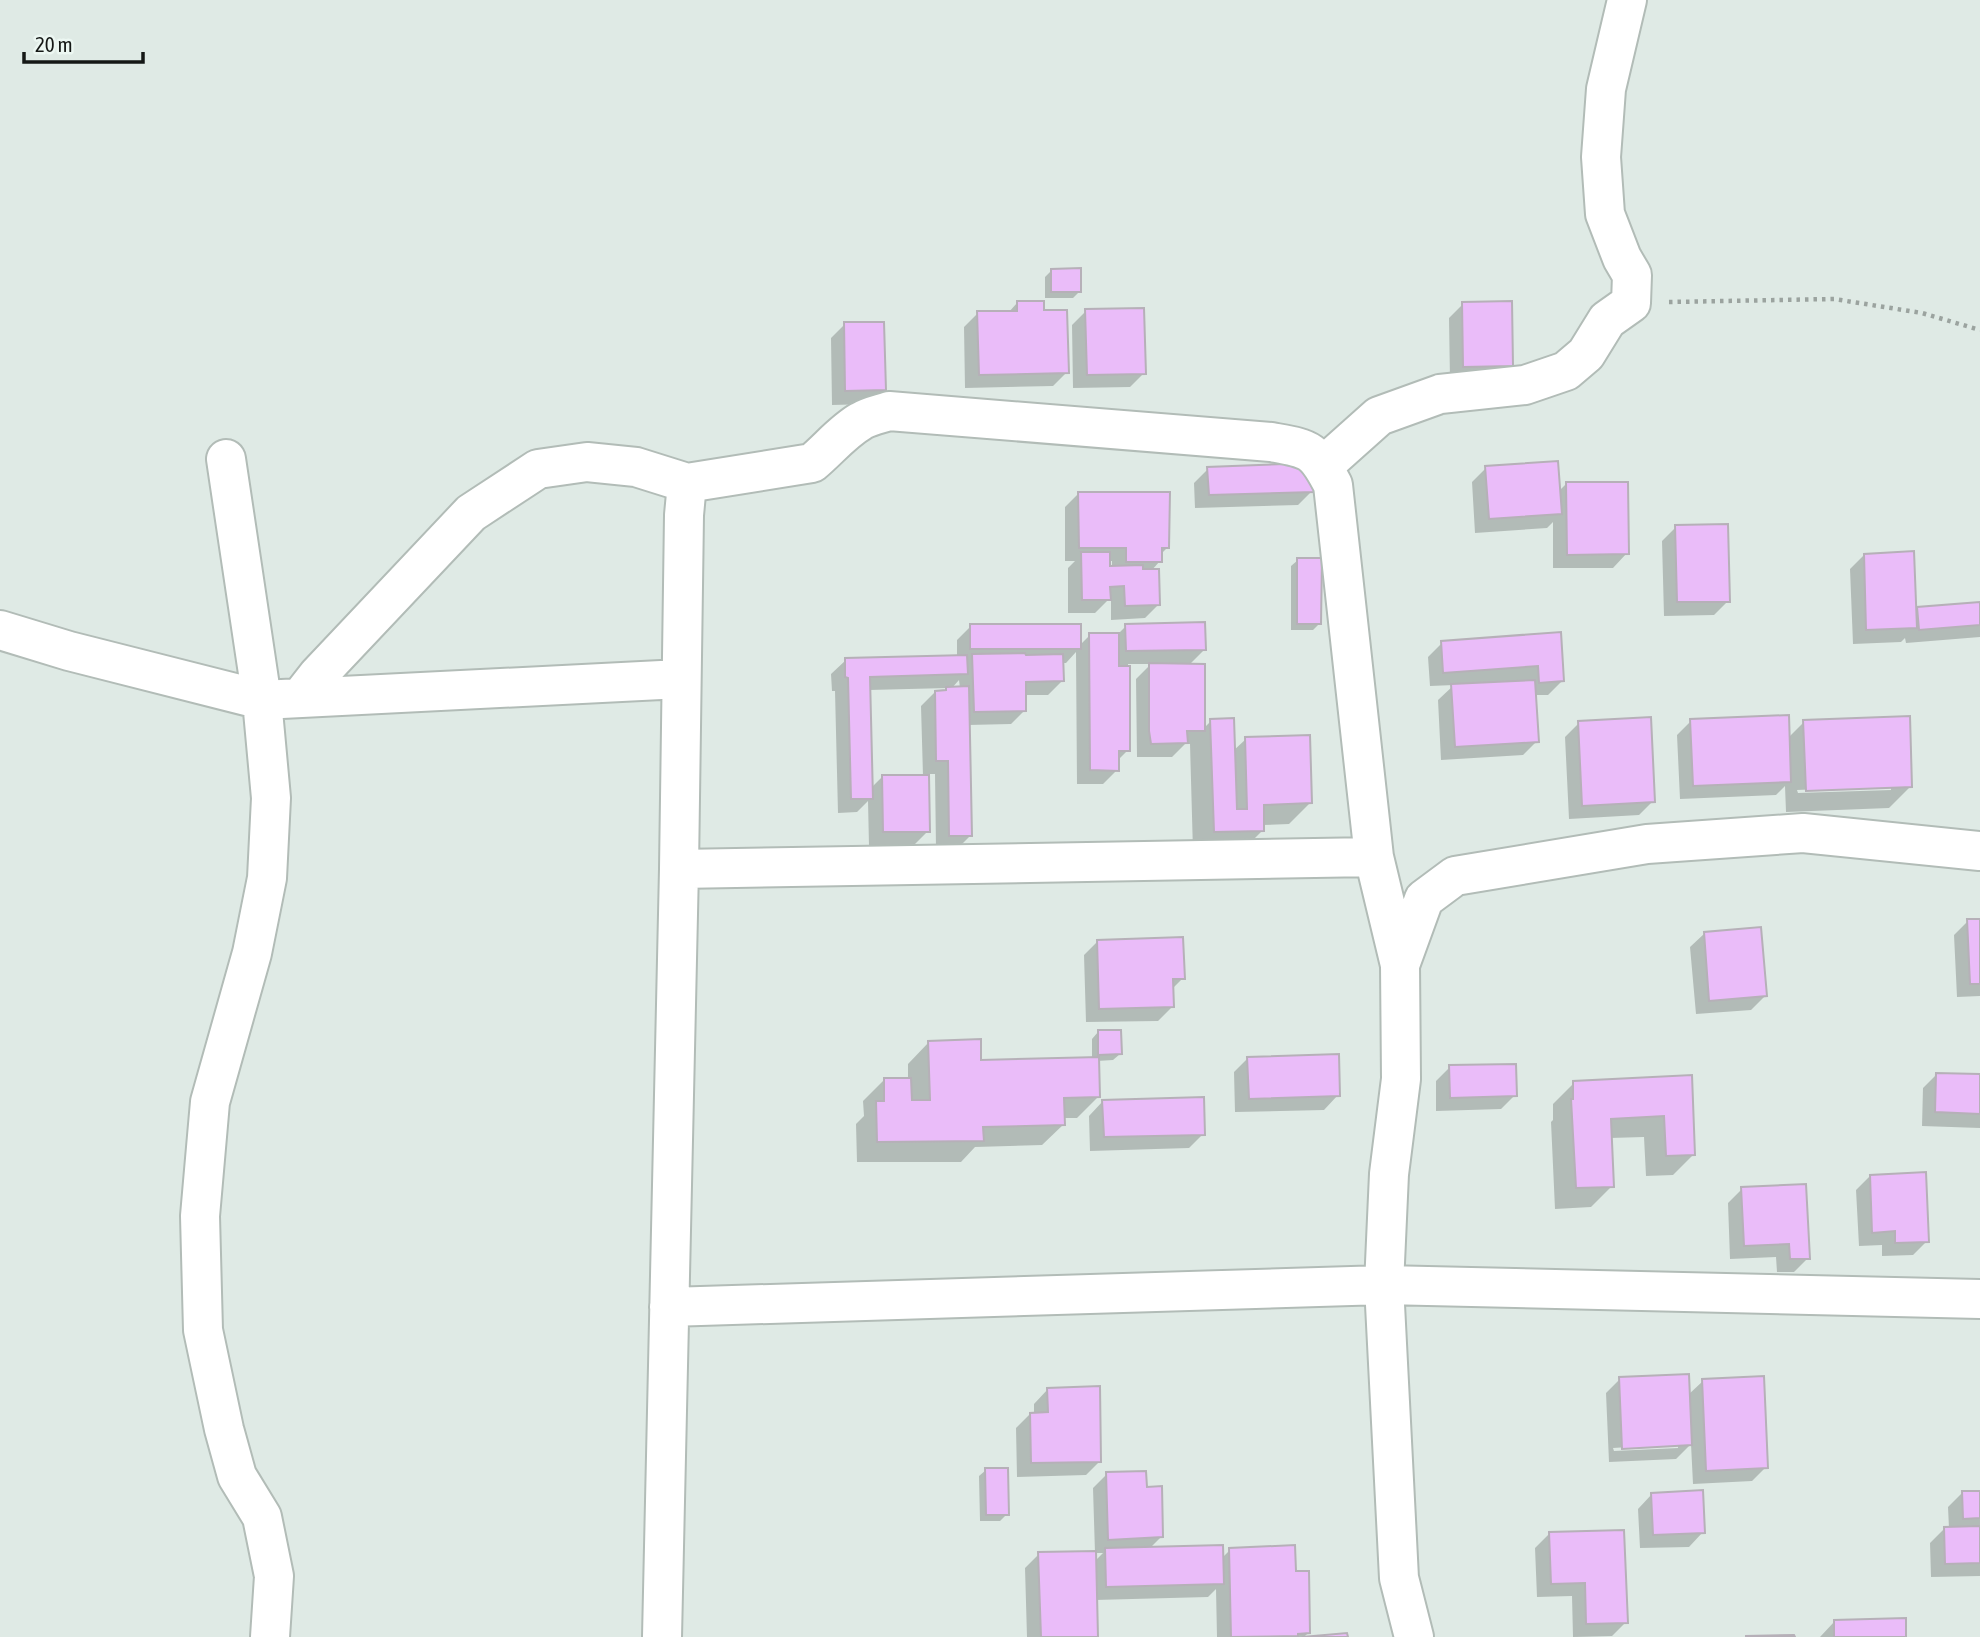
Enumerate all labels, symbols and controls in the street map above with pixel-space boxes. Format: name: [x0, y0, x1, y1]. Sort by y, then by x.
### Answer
scale bar: [24, 21, 144, 65]
text: 20 m: [35, 32, 73, 56]

